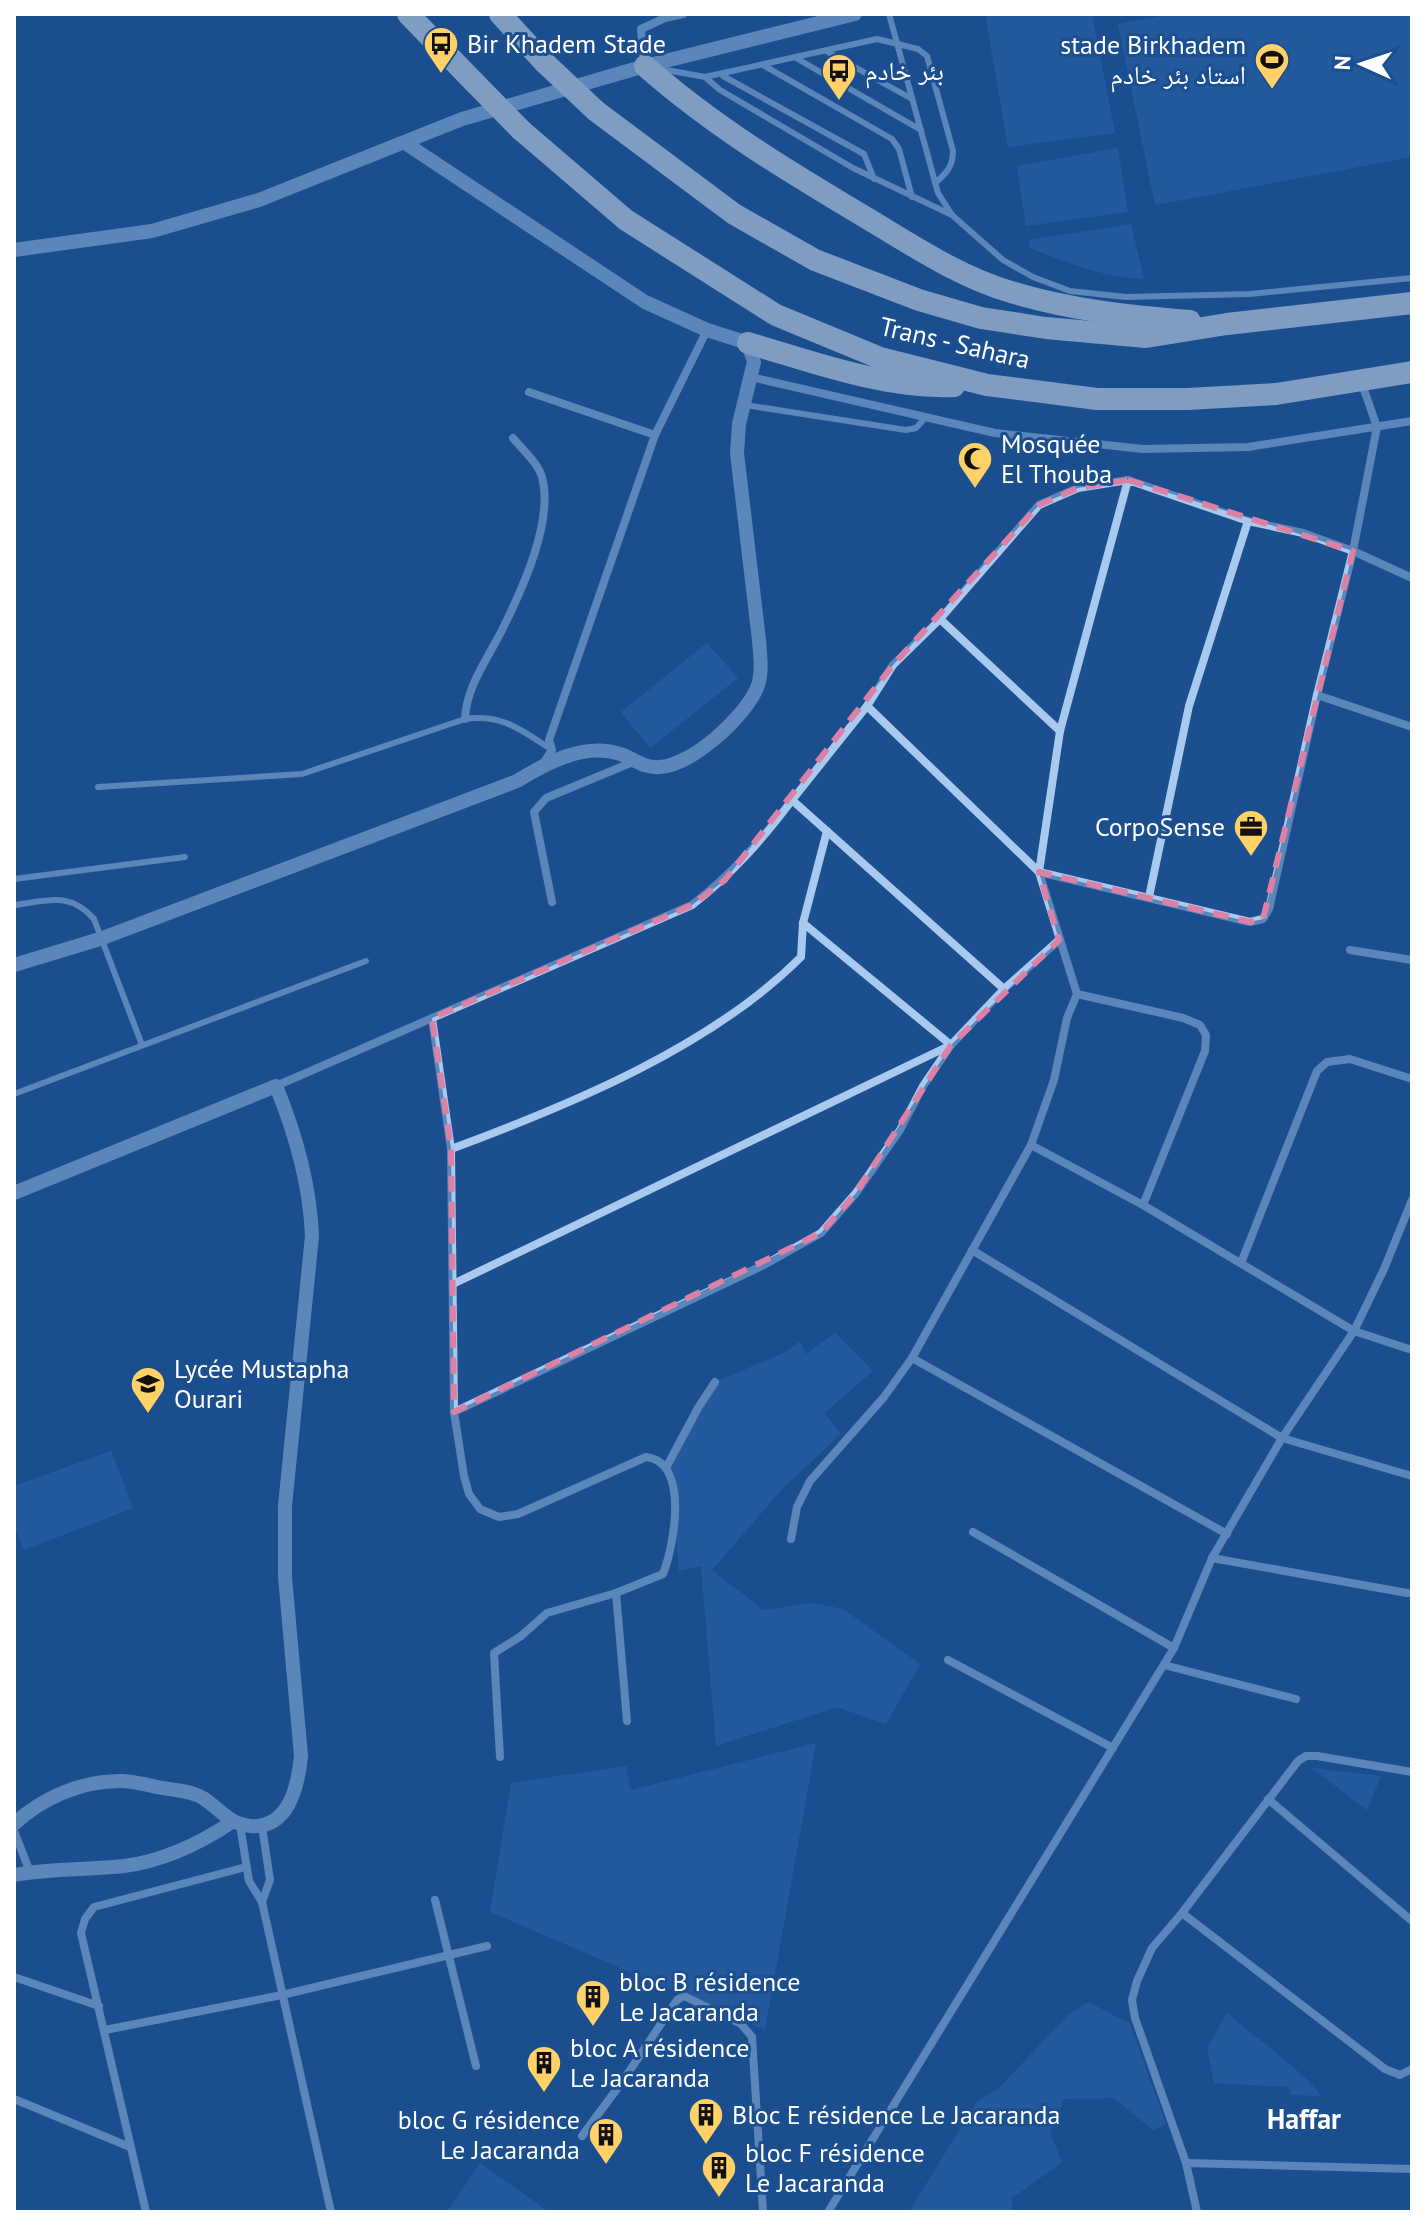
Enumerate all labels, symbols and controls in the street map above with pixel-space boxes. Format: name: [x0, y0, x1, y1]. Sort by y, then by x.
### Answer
north arrow: [1322, 24, 1402, 104]
bus stop icon: Bir Khadem Stade: [422, 25, 460, 75]
place label: Bir Khadem Stade: [467, 27, 666, 60]
place label: stade Birkhadem استاد بئر خادم: [1060, 28, 1246, 93]
sports icon: stade Birkhadem استاد بئر خادم: [1253, 41, 1291, 91]
bus stop icon: بئر خادم: [820, 52, 858, 102]
place label: بئر خادم: [865, 54, 944, 89]
text: N: [1328, 55, 1356, 71]
street label: Trans - Sahara: [877, 309, 1033, 376]
place label: Mosquée El Thouba: [1001, 427, 1112, 490]
mosque icon: Mosquée El Thouba: [956, 440, 994, 490]
office icon: CorpoSense: [1232, 808, 1270, 858]
place label: CorpoSense: [1095, 810, 1225, 843]
place label: Lycée Mustapha Ourari: [174, 1352, 349, 1415]
school or university icon: Lycée Mustapha Ourari: [129, 1365, 167, 1415]
place label: bloc B résidence Le Jacaranda: [619, 1965, 800, 2028]
building icon: bloc B résidence Le Jacaranda: [574, 1978, 612, 2028]
place label: bloc A résidence Le Jacaranda: [570, 2031, 750, 2094]
building icon: bloc A résidence Le Jacaranda: [525, 2044, 563, 2094]
building icon: Bloc E résidence Le Jacaranda: [687, 2096, 725, 2146]
place label: Bloc E résidence Le Jacaranda: [732, 2098, 1060, 2131]
district label: Haffar: [1267, 2100, 1341, 2137]
place label: bloc G résidence Le Jacaranda: [398, 2103, 580, 2166]
building icon: bloc G résidence Le Jacaranda: [587, 2116, 625, 2166]
place label: bloc F résidence Le Jacaranda: [745, 2136, 925, 2199]
building icon: bloc F résidence Le Jacaranda: [700, 2149, 738, 2199]

